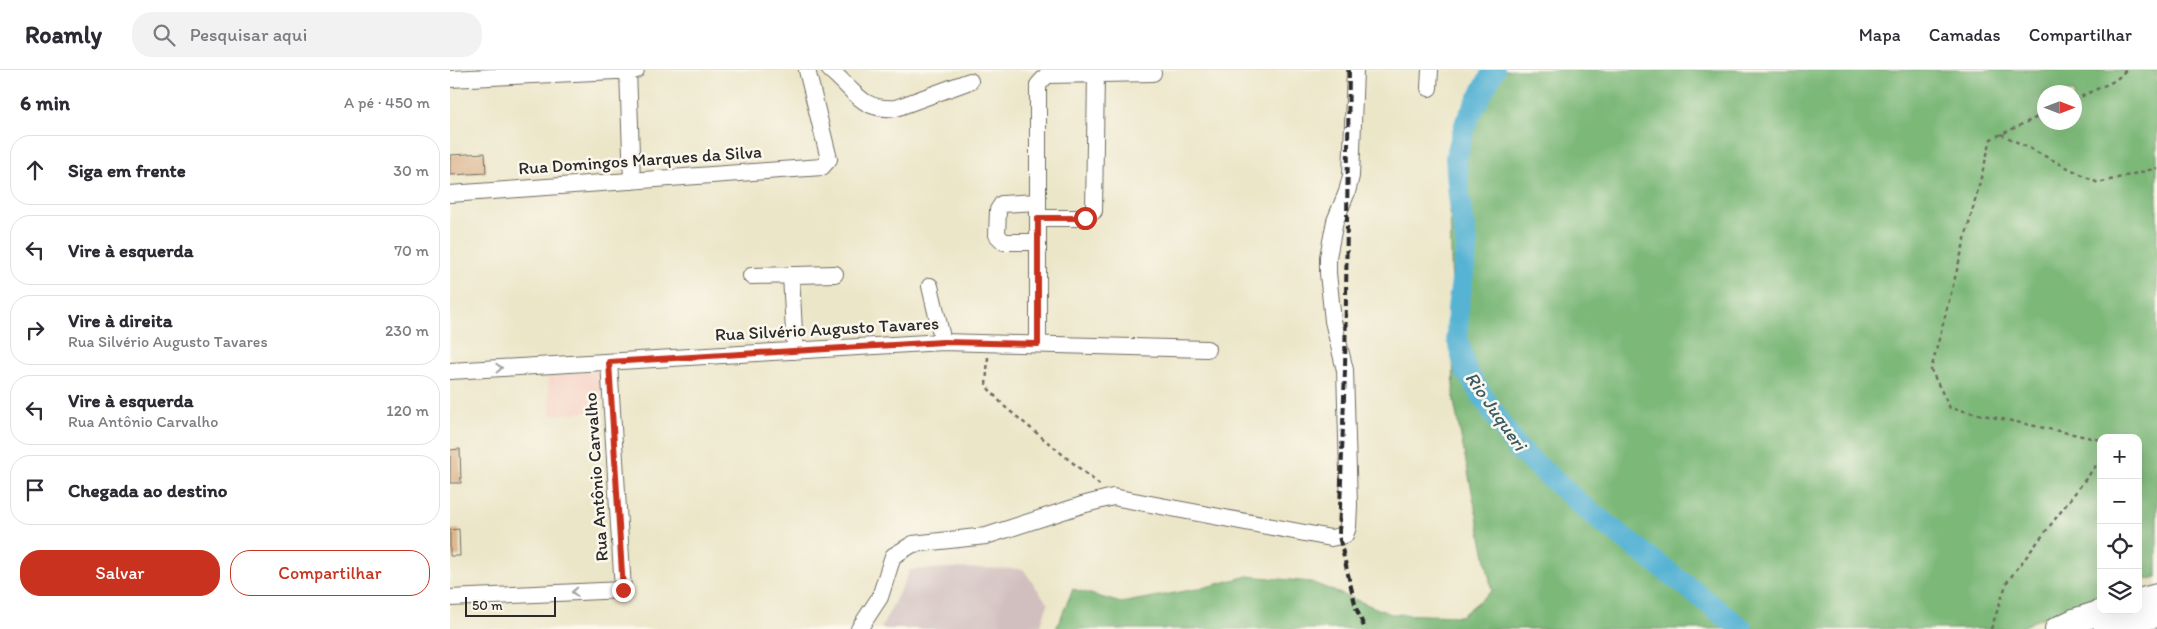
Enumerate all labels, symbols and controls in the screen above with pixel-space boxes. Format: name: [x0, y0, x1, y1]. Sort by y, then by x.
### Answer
search box: [132, 12, 482, 57]
text: Roamly: [25, 20, 102, 49]
icon: search: [150, 21, 178, 49]
text: Pesquisar aqui: [190, 23, 307, 46]
text: Mapa: [1859, 24, 1901, 46]
text: Camadas: [1929, 24, 2001, 46]
text: Compartilhar: [2029, 24, 2132, 46]
north arrow: [2037, 85, 2082, 130]
text: 6 min: [20, 90, 70, 115]
text: A pé · 450 m: [344, 93, 430, 112]
street label: Rua Domingos Marques da Silva: [517, 141, 763, 179]
icon: ahead: [21, 156, 49, 184]
text: Siga em frente: [68, 159, 186, 182]
text: 30 m: [393, 161, 429, 180]
route start: [1074, 207, 1097, 230]
icon: left: [21, 236, 49, 264]
text: Vire à esquerda: [68, 239, 194, 262]
text: 70 m: [394, 241, 429, 260]
text: Vire à direita: [68, 309, 173, 332]
street label: Rua Silvério Augusto Tavares: [714, 312, 940, 346]
icon: right: [21, 316, 49, 344]
text: 230 m: [385, 321, 429, 340]
text: Rua Silvério Augusto Tavares: [68, 332, 268, 351]
one-way arrow: [495, 363, 503, 374]
water label: Rio Juqueri: [1461, 367, 1533, 457]
text: Vire à esquerda: [68, 389, 194, 412]
street label: Rua Antônio Carvalho: [579, 392, 613, 562]
icon: left: [21, 396, 49, 424]
text: 120 m: [386, 401, 429, 420]
text: Rua Antônio Carvalho: [68, 412, 218, 431]
map controls: [2097, 434, 2142, 614]
button: +: [2097, 434, 2142, 479]
icon: arrive: [21, 476, 49, 504]
text: Chegada ao destino: [68, 479, 227, 502]
button: −: [2097, 479, 2142, 524]
button: locate: [2097, 524, 2142, 569]
button: Salvar: [20, 550, 220, 596]
button: Compartilhar: [230, 550, 430, 596]
button: layers: [2097, 569, 2142, 614]
route end: [612, 579, 635, 602]
one-way arrow: [570, 587, 578, 598]
scale bar: [465, 594, 556, 617]
text: 50 m: [472, 597, 503, 614]

